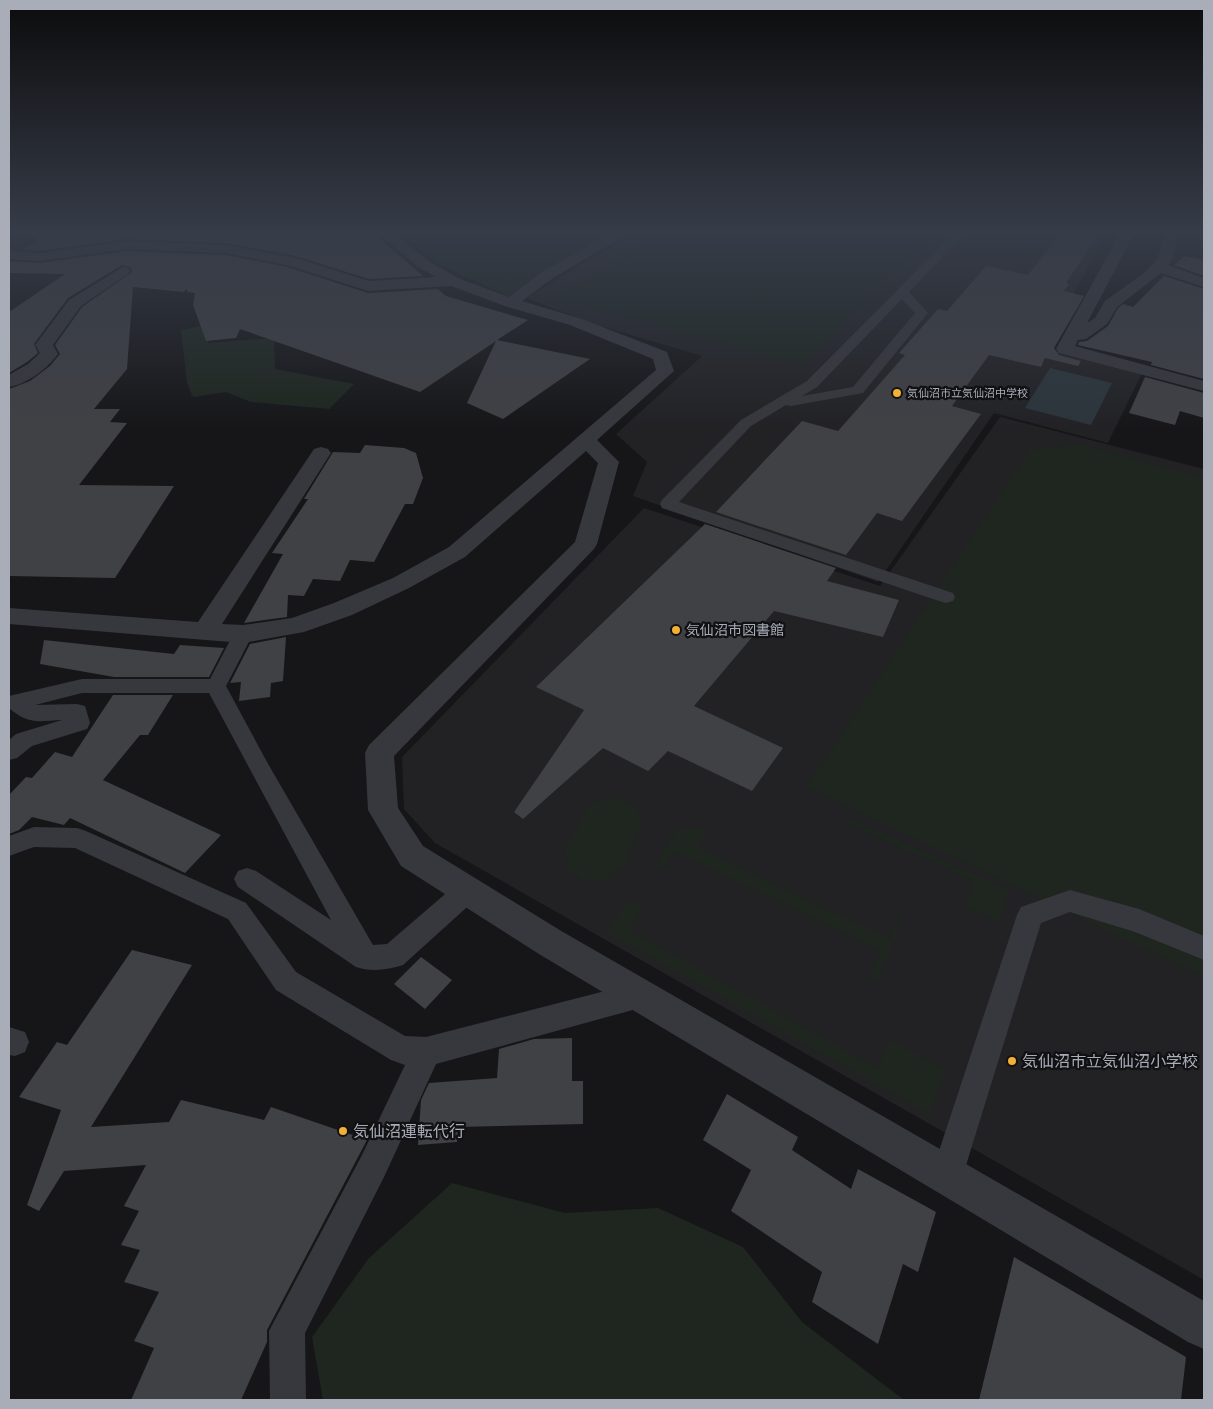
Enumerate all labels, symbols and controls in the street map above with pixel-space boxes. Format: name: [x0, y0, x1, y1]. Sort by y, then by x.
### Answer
marker: 気仙沼市立気仙沼中学校: [891, 387, 903, 399]
place label: 気仙沼市立気仙沼中学校: [907, 387, 1028, 400]
place label: 気仙沼市図書館: [686, 622, 784, 638]
marker: 気仙沼市図書館: [670, 624, 682, 636]
place label: 気仙沼市立気仙沼小学校: [1022, 1052, 1198, 1071]
marker: 気仙沼市立気仙沼小学校: [1006, 1055, 1018, 1067]
place label: 気仙沼運転代行: [353, 1122, 465, 1141]
marker: 気仙沼運転代行: [337, 1125, 349, 1137]

